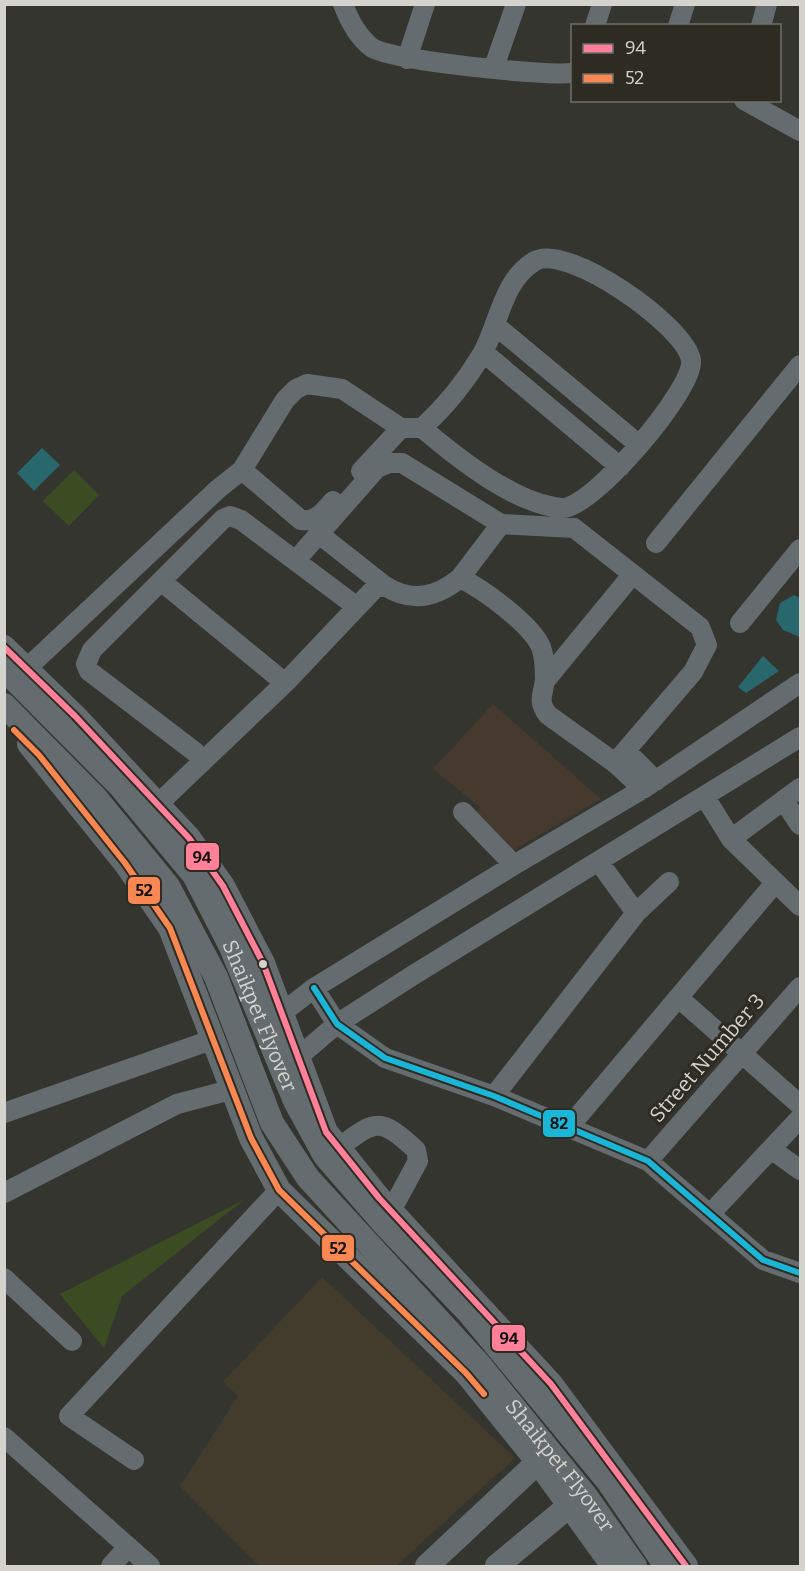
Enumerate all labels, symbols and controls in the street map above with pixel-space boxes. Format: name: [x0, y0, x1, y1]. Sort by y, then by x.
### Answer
legend: [571, 24, 781, 102]
text: 94: [625, 37, 647, 59]
text: 52: [625, 67, 644, 89]
line badge: 94: [185, 842, 220, 871]
text: 94: [192, 848, 212, 867]
line badge: 52: [127, 876, 161, 905]
text: 52: [135, 881, 153, 900]
street label: Shaikpet Flyover: [216, 936, 303, 1096]
unlabelled marker: [257, 958, 269, 970]
street label: Street Number 3: [644, 988, 770, 1128]
line badge: 82: [542, 1109, 576, 1138]
text: 82: [550, 1114, 568, 1133]
line badge: 52: [321, 1234, 355, 1262]
text: 52: [329, 1239, 347, 1258]
line badge: 94: [491, 1324, 526, 1352]
text: 94: [499, 1329, 519, 1348]
street label: Shaikpet Flyover: [500, 1394, 620, 1537]

